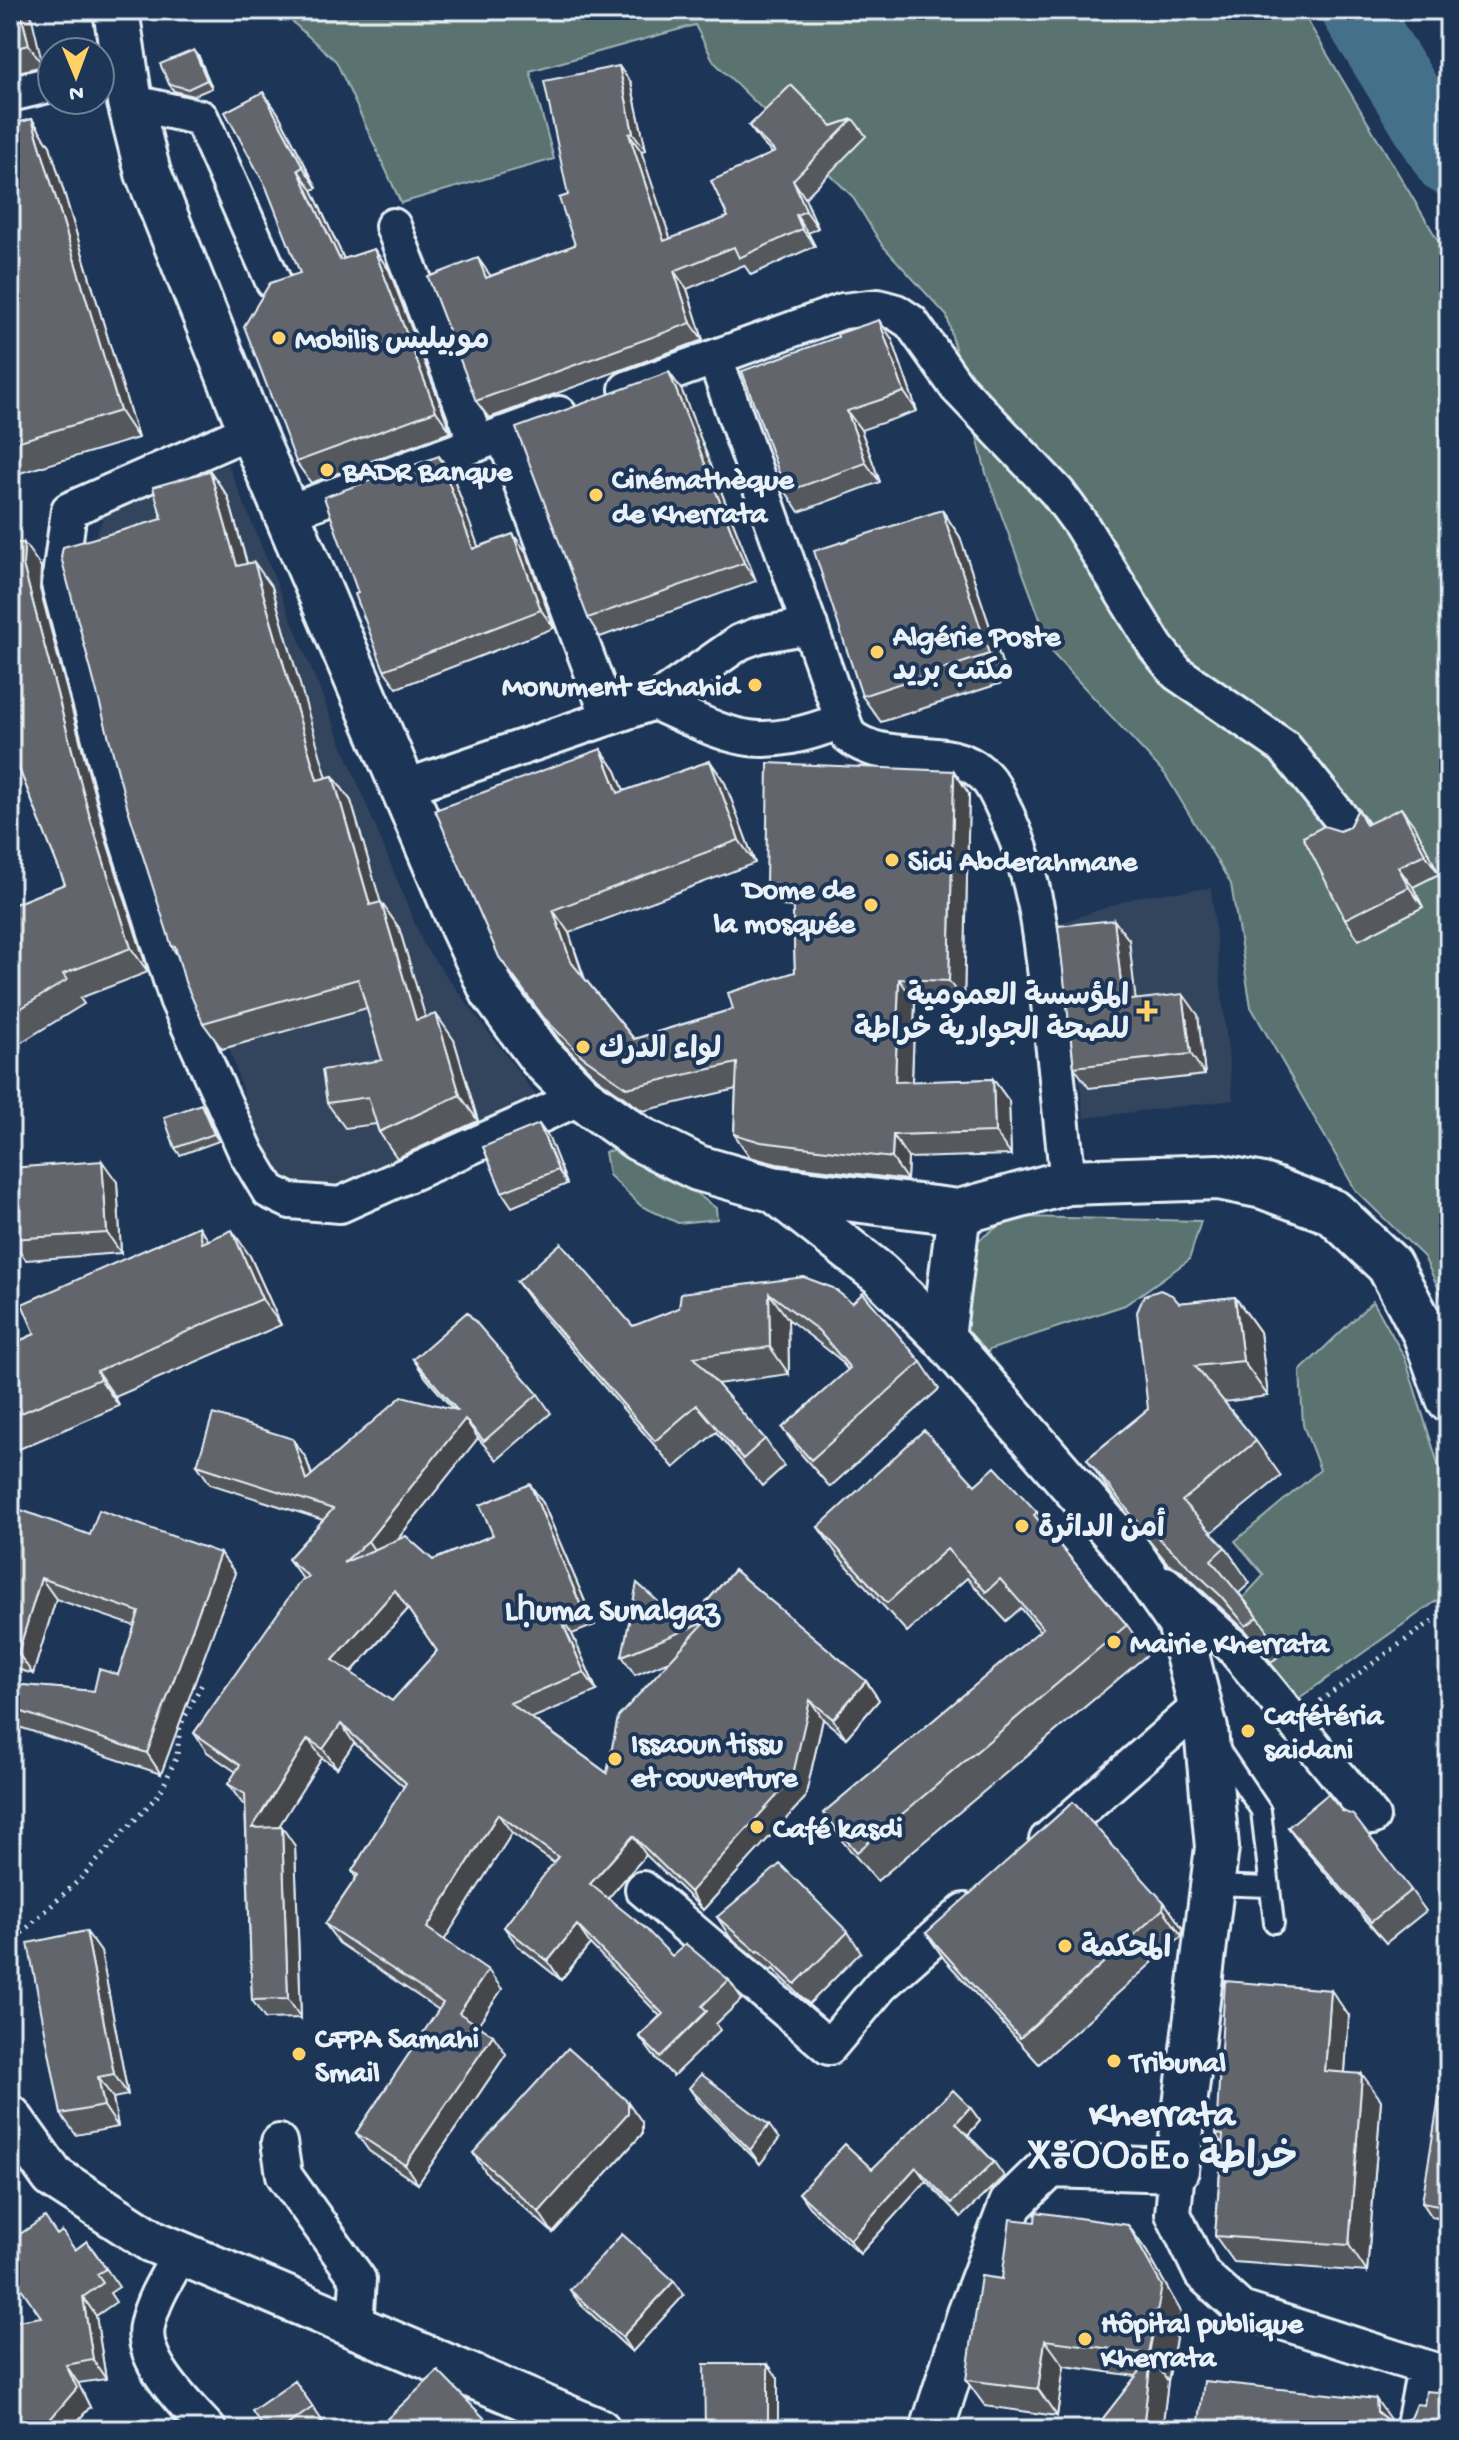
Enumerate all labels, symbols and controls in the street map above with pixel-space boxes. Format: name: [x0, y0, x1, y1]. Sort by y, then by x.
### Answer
north arrow: [36, 36, 116, 116]
text: N: [69, 79, 84, 105]
place label: Mobilis موبيليس: [295, 325, 489, 360]
marker: Mobilis موبيليس: [270, 329, 288, 347]
place label: BADR Banque: [342, 457, 514, 492]
marker: BADR Banque: [318, 461, 336, 479]
place label: Cinémathèque de Kherrata: [612, 465, 795, 534]
marker: Cinémathèque de Kherrata: [587, 486, 605, 504]
place label: Algérie Poste مكتب بريد: [892, 622, 1062, 691]
marker: Algérie Poste مكتب بريد: [868, 643, 886, 661]
place label: Monument Echahid: [502, 672, 742, 707]
marker: Monument Echahid: [746, 676, 764, 694]
place label: Sidi Abderahmane: [908, 847, 1139, 882]
marker: Sidi Abderahmane: [883, 851, 901, 869]
place label: Dome de la mosquée: [713, 875, 857, 944]
marker: Dome de la mosquée: [862, 896, 880, 914]
place label: المؤسسة العمومية للصحة الجوارية خراطة: [854, 979, 1129, 1050]
marker: المؤسسة العمومية للصحة الجوارية خراطة: [1136, 1000, 1158, 1022]
place label: لواء الدرك: [599, 1034, 721, 1069]
marker: لواء الدرك: [574, 1038, 592, 1056]
place label: أمن الدائرة: [1038, 1507, 1166, 1548]
marker: أمن الدائرة: [1013, 1517, 1031, 1535]
district label: Lḥuma Sunalgaz: [505, 1593, 721, 1632]
place label: Mairie Kherrata: [1130, 1629, 1330, 1664]
marker: Mairie Kherrata: [1105, 1633, 1123, 1651]
place label: Cafétéria saidani: [1264, 1701, 1384, 1770]
marker: Cafétéria saidani: [1239, 1722, 1257, 1740]
place label: Issaoun tissu et couverture: [630, 1729, 799, 1798]
marker: Issaoun tissu et couverture: [606, 1750, 624, 1768]
place label: Café kasdi: [773, 1814, 903, 1849]
marker: Café kasdi: [748, 1818, 766, 1836]
place label: المحكمة: [1081, 1931, 1171, 1968]
marker: المحكمة: [1056, 1937, 1074, 1955]
place label: CFPA Samahi Smail: [315, 2024, 479, 2093]
marker: CFPA Samahi Smail: [290, 2045, 308, 2063]
place label: Tribunal: [1128, 2048, 1226, 2083]
marker: Tribunal: [1105, 2052, 1123, 2070]
district label: Kherrata ⵅⴻⵔⵔⴰⵟⴰ خراطة: [1027, 2095, 1297, 2183]
place label: Hôpital publique Kherrata: [1100, 2309, 1304, 2378]
marker: Hôpital publique Kherrata: [1076, 2330, 1094, 2348]

